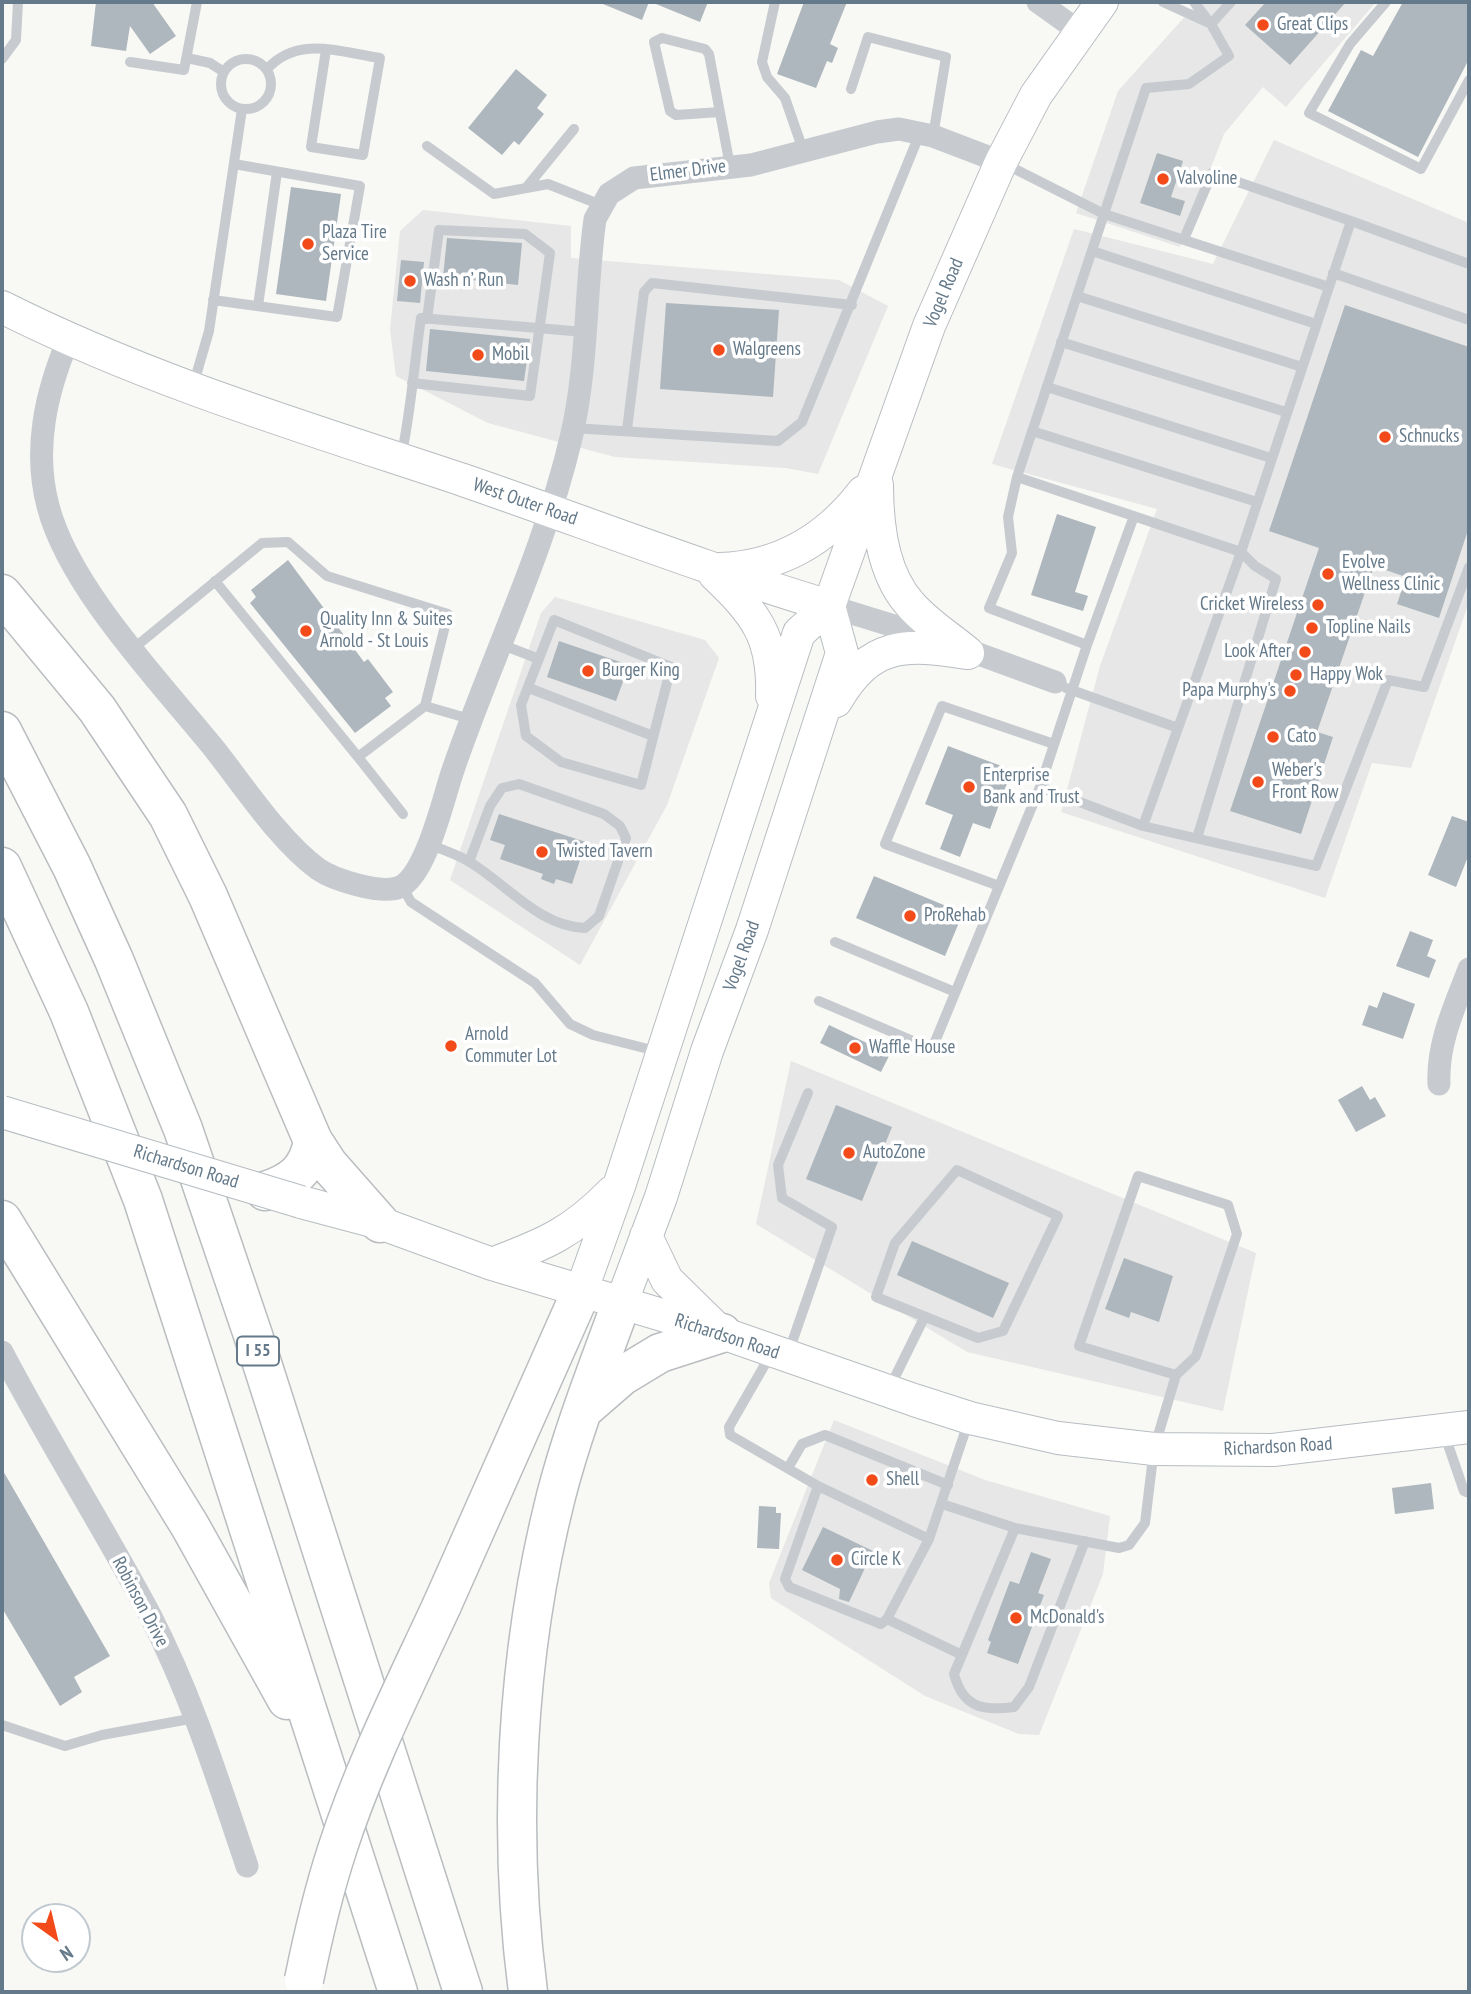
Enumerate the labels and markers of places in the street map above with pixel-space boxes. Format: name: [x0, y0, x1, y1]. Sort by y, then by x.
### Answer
place label: Great Clips: [1277, 14, 1348, 36]
marker: Great Clips: [1255, 17, 1271, 33]
place label: Valvoline: [1177, 168, 1237, 190]
marker: Valvoline: [1155, 171, 1171, 187]
place label: Plaza Tire Service: [322, 222, 387, 266]
marker: Plaza Tire Service: [300, 236, 316, 252]
place label: Wash n’ Run: [424, 270, 504, 292]
marker: Wash n’ Run: [402, 273, 418, 289]
place label: Walgreens: [733, 339, 801, 361]
marker: Walgreens: [711, 342, 727, 358]
place label: Mobil: [492, 344, 529, 366]
marker: Mobil: [470, 347, 486, 363]
place label: Schnucks: [1399, 426, 1459, 448]
marker: Schnucks: [1377, 429, 1393, 445]
place label: Evolve Wellness Clinic: [1342, 552, 1440, 596]
marker: Evolve Wellness Clinic: [1320, 566, 1336, 582]
place label: Cricket Wireless: [1200, 594, 1304, 616]
marker: Cricket Wireless: [1310, 597, 1326, 613]
place label: Quality Inn & Suites Arnold - St Louis: [320, 609, 453, 653]
place label: Topline Nails: [1326, 617, 1411, 639]
marker: Topline Nails: [1304, 620, 1320, 636]
marker: Quality Inn & Suites Arnold - St Louis: [298, 623, 314, 639]
place label: Look After: [1224, 641, 1291, 663]
marker: Look After: [1297, 644, 1313, 660]
place label: Burger King: [602, 660, 680, 682]
marker: Burger King: [580, 663, 596, 679]
place label: Happy Wok: [1310, 664, 1383, 686]
marker: Happy Wok: [1288, 667, 1304, 683]
place label: Papa Murphy's: [1182, 680, 1276, 702]
marker: Papa Murphy's: [1282, 683, 1298, 699]
place label: Cato: [1287, 726, 1316, 748]
marker: Cato: [1265, 729, 1281, 745]
place label: Weber's Front Row: [1272, 760, 1338, 804]
place label: Enterprise Bank and Trust: [983, 765, 1079, 809]
marker: Weber's Front Row: [1250, 774, 1266, 790]
marker: Enterprise Bank and Trust: [961, 779, 977, 795]
place label: Twisted Tavern: [556, 841, 653, 863]
marker: Twisted Tavern: [534, 844, 550, 860]
place label: ProRehab: [924, 905, 986, 927]
marker: ProRehab: [902, 908, 918, 924]
place label: Arnold Commuter Lot: [465, 1024, 557, 1068]
place label: Waffle House: [869, 1037, 955, 1059]
marker: Arnold Commuter Lot: [443, 1038, 459, 1054]
marker: Waffle House: [847, 1040, 863, 1056]
place label: AutoZone: [863, 1142, 926, 1164]
marker: AutoZone: [841, 1145, 857, 1161]
place label: Shell: [886, 1469, 919, 1491]
marker: Shell: [864, 1472, 880, 1488]
place label: Circle K: [851, 1549, 901, 1571]
marker: Circle K: [829, 1552, 845, 1568]
place label: McDonald's: [1030, 1607, 1105, 1629]
marker: McDonald's: [1008, 1610, 1024, 1626]

